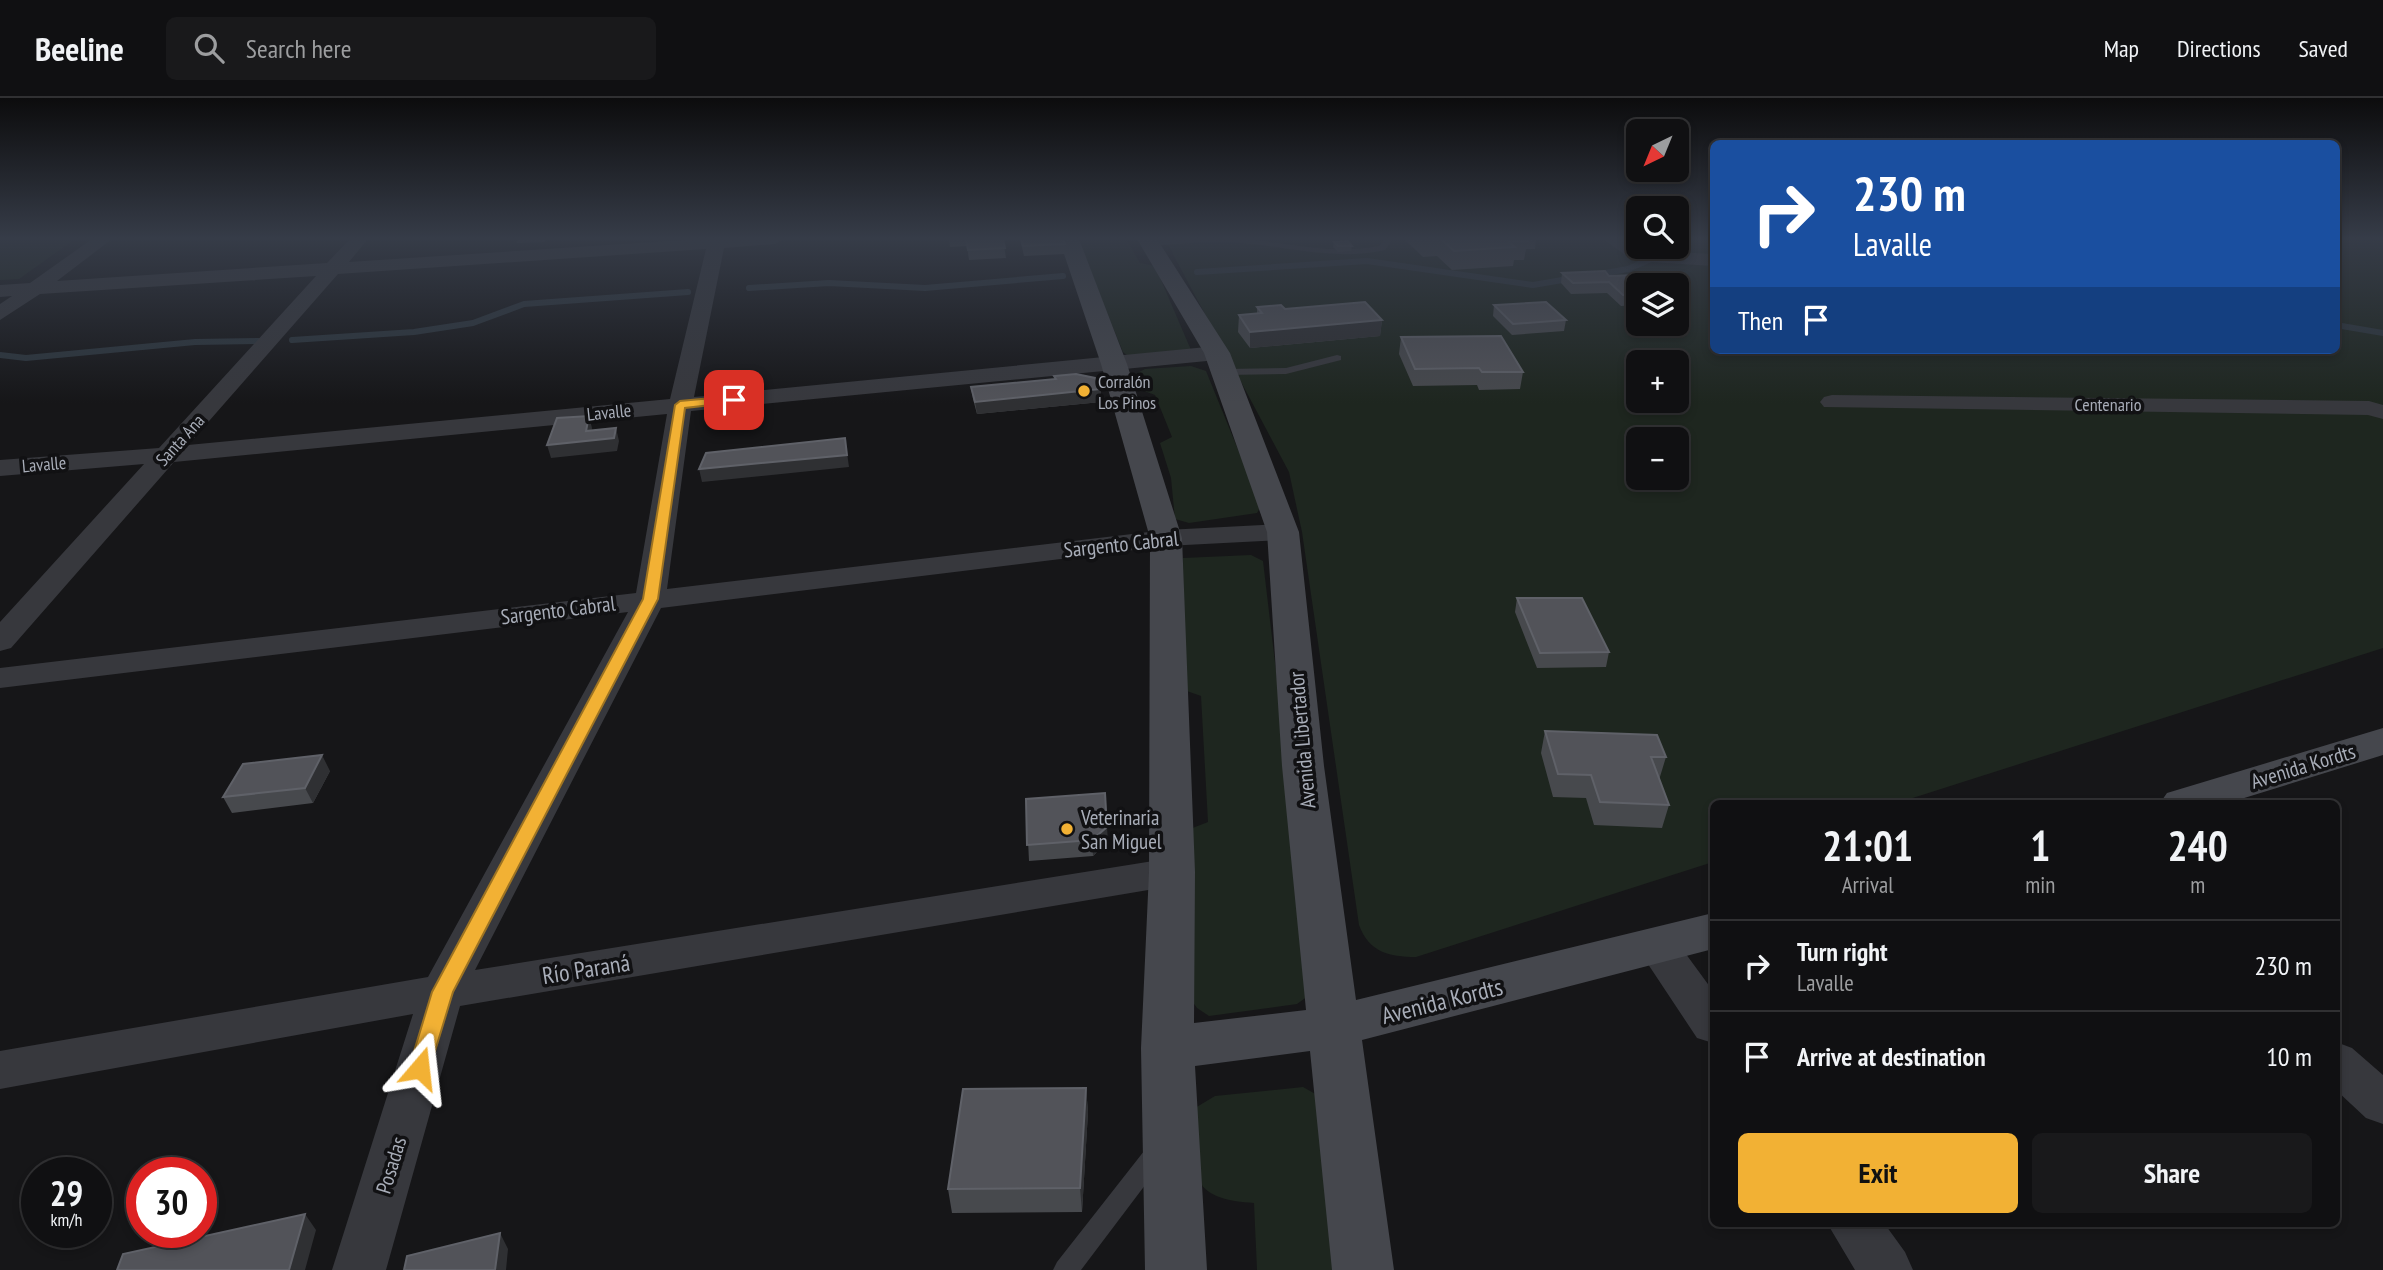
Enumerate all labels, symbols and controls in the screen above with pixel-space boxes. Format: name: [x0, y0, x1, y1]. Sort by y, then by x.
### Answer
search box: [166, 17, 656, 80]
text: Beeline: [35, 27, 124, 70]
icon: search: [190, 29, 228, 67]
text: Search here: [246, 32, 351, 65]
text: Map: [2104, 33, 2139, 64]
text: Directions: [2177, 33, 2261, 64]
text: Saved: [2299, 33, 2348, 64]
north arrow: [1626, 119, 1689, 182]
map controls: [1626, 119, 1689, 490]
text: 230 m: [1853, 161, 1966, 225]
icon: right: [1738, 168, 1829, 259]
button: search: [1626, 196, 1689, 259]
text: Lavalle: [1853, 223, 1932, 265]
button: layers: [1626, 273, 1689, 336]
icon: arrive: [1797, 301, 1835, 339]
text: Then: [1738, 304, 1783, 337]
button: +: [1626, 350, 1689, 413]
pin: [704, 370, 764, 430]
place label: Corralón Los Pinos: [1098, 370, 1156, 414]
icon: arrive: [715, 381, 753, 419]
marker: Corralón Los Pinos: [1076, 383, 1092, 399]
street label: Centenario: [2074, 393, 2142, 416]
street label: Lavalle: [586, 398, 632, 426]
street label: Santa Ana: [151, 409, 209, 471]
button: −: [1626, 427, 1689, 490]
street label: Lavalle: [21, 451, 67, 477]
street label: Sargento Cabral: [1062, 525, 1180, 563]
street label: Sargento Cabral: [499, 590, 617, 630]
street label: Avenida Libertador: [1283, 670, 1321, 810]
street label: Avenida Kordts: [2247, 737, 2359, 795]
place label: Veterinaria San Miguel: [1080, 804, 1162, 855]
text: 21:01: [1822, 818, 1913, 873]
text: 1: [2030, 818, 2050, 873]
text: 240: [2168, 818, 2228, 873]
marker: Veterinaria San Miguel: [1059, 821, 1075, 837]
text: Arrival: [1842, 870, 1894, 899]
text: min: [2025, 870, 2055, 899]
text: m: [2190, 870, 2205, 899]
text: Turn right: [1797, 935, 1888, 968]
street label: Río Paraná: [540, 947, 632, 991]
icon: right: [1738, 947, 1776, 985]
text: 230 m: [2254, 949, 2312, 982]
text: Lavalle: [1797, 968, 1854, 997]
street label: Avenida Kordts: [1378, 971, 1506, 1031]
position arrow: [383, 1031, 457, 1105]
icon: arrive: [1738, 1038, 1776, 1076]
text: Arrive at destination: [1797, 1040, 1986, 1073]
text: 10 m: [2266, 1040, 2312, 1073]
street label: Posadas: [370, 1133, 412, 1197]
button: Exit: [1738, 1133, 2018, 1213]
button: Share: [2032, 1133, 2312, 1213]
speed limit sign: 30: [126, 1157, 217, 1248]
text: 29: [50, 1170, 83, 1216]
text: km/h: [51, 1208, 82, 1231]

